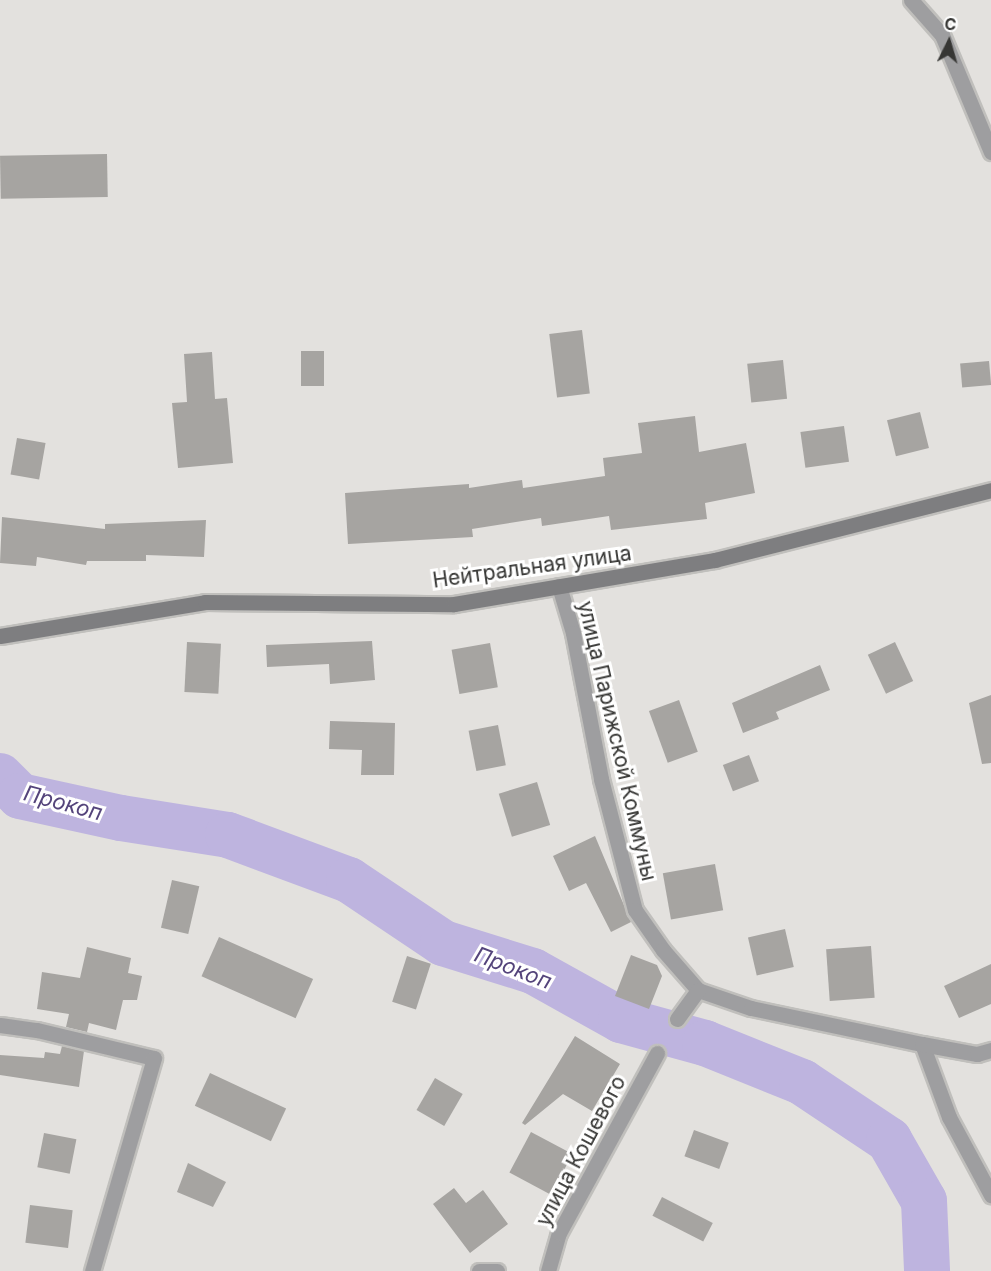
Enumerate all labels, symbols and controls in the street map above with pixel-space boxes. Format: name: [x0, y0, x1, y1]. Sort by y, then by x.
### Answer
north arrow: [919, 12, 979, 72]
text: С: [944, 14, 957, 35]
street label: Нейтральная улица: [431, 541, 633, 593]
street label: улица Парижской Коммуны: [572, 599, 662, 883]
water label: Прокоп: [21, 780, 105, 826]
water label: Прокоп: [471, 941, 555, 995]
street label: улица Кошевого: [531, 1071, 631, 1231]

